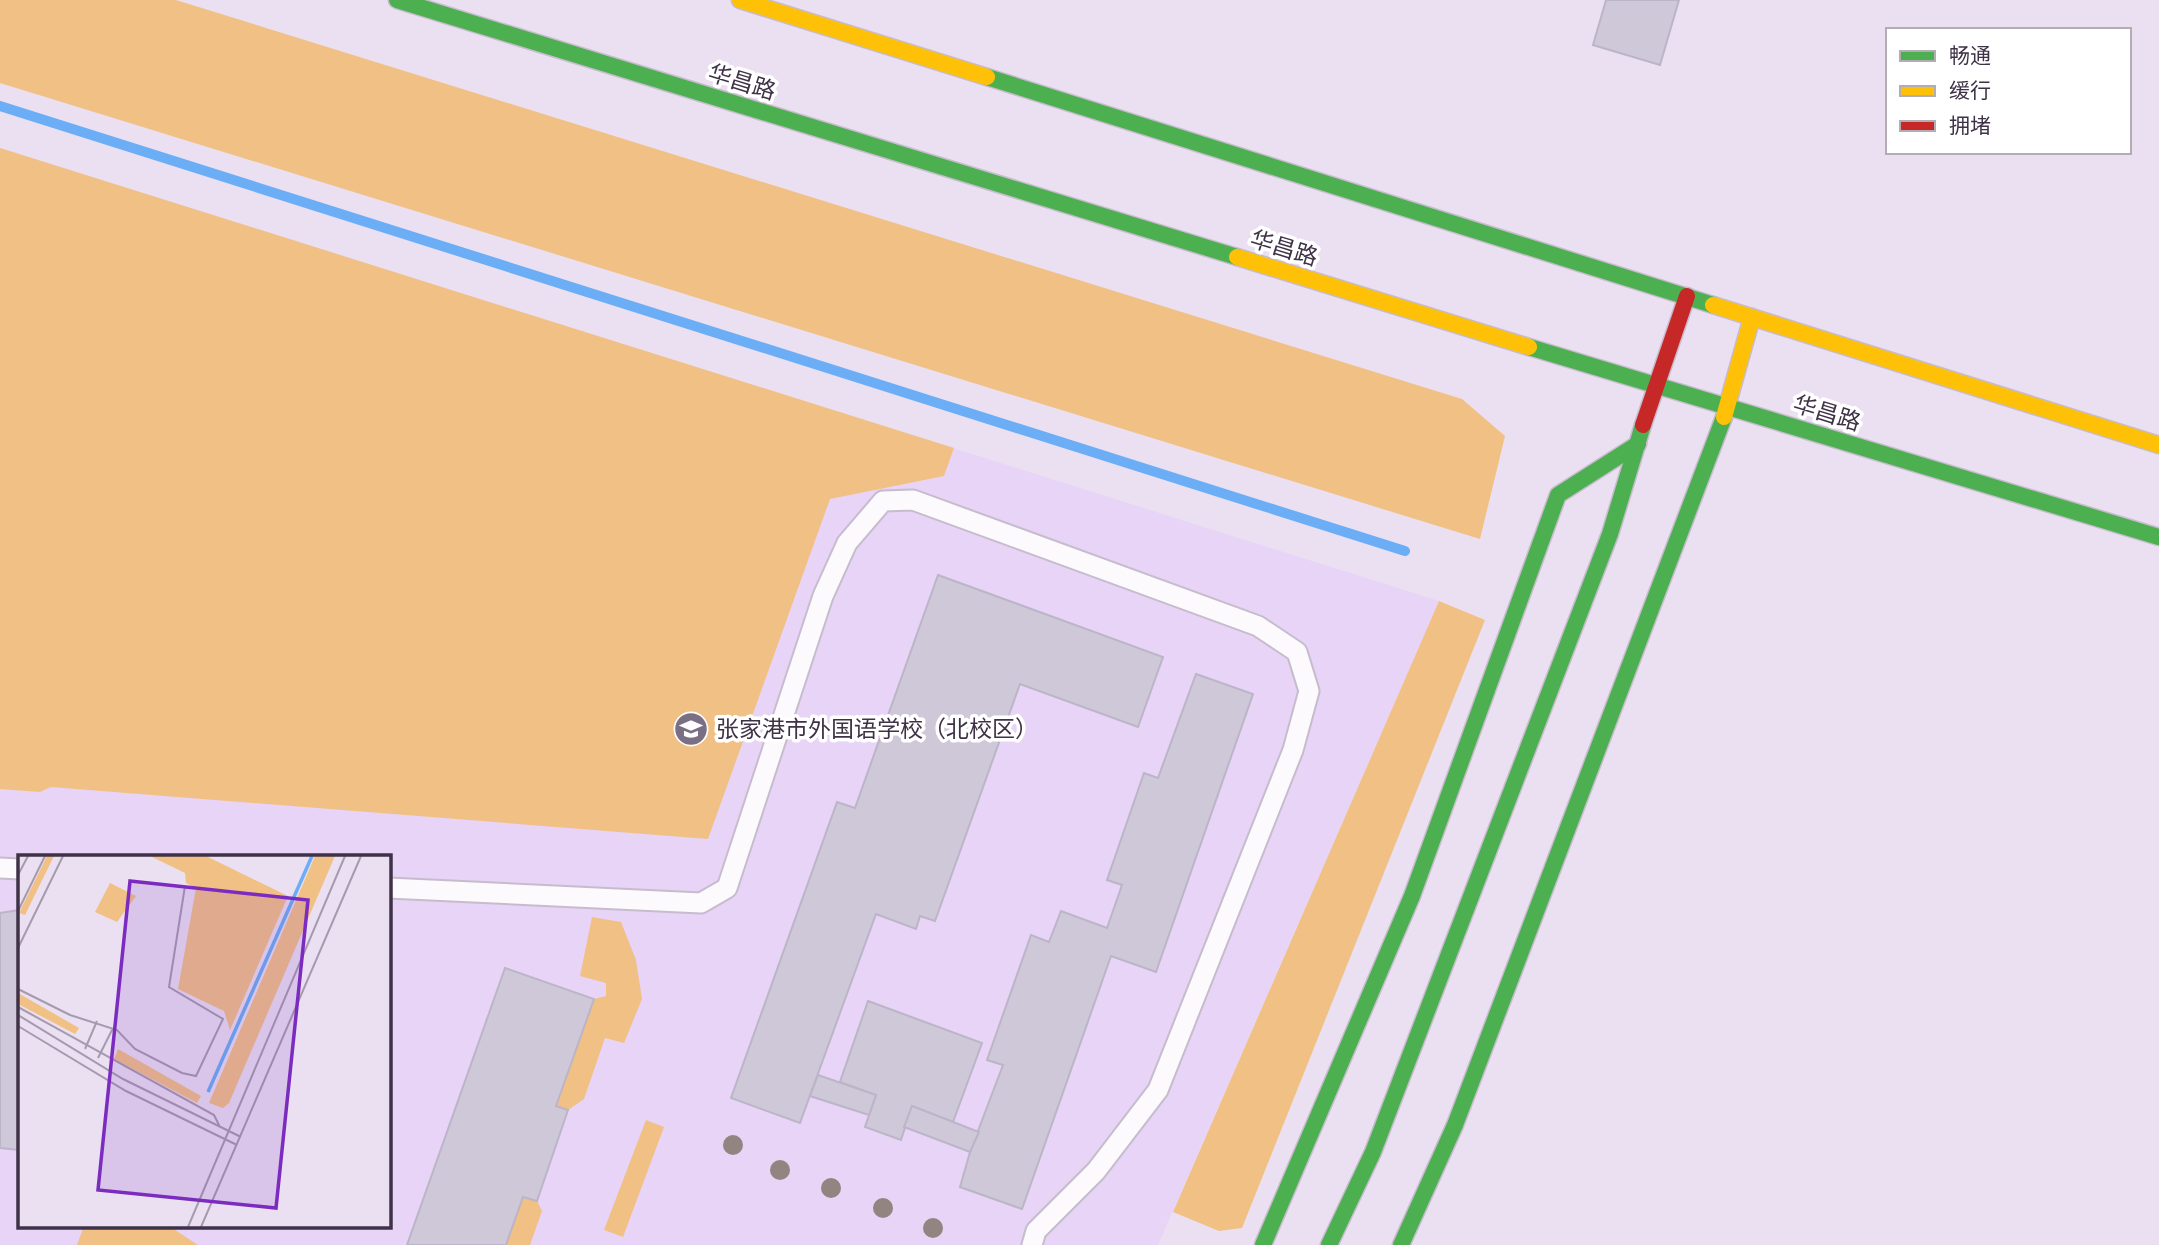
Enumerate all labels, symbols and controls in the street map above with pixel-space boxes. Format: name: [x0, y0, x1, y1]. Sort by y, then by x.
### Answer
legend: [1886, 28, 2131, 154]
text: 畅通: [1949, 44, 1991, 69]
street label: 华昌路: [705, 59, 779, 106]
text: 缓行: [1949, 79, 1991, 104]
text: 拥堵: [1949, 114, 1991, 139]
street label: 华昌路: [1247, 225, 1321, 272]
street label: 华昌路: [1790, 390, 1864, 437]
school or university icon: 张家港市外国语学校（北校区）: [672, 710, 710, 748]
place label: 张家港市外国语学校（北校区）: [716, 716, 1038, 744]
inset map: [18, 855, 390, 1228]

